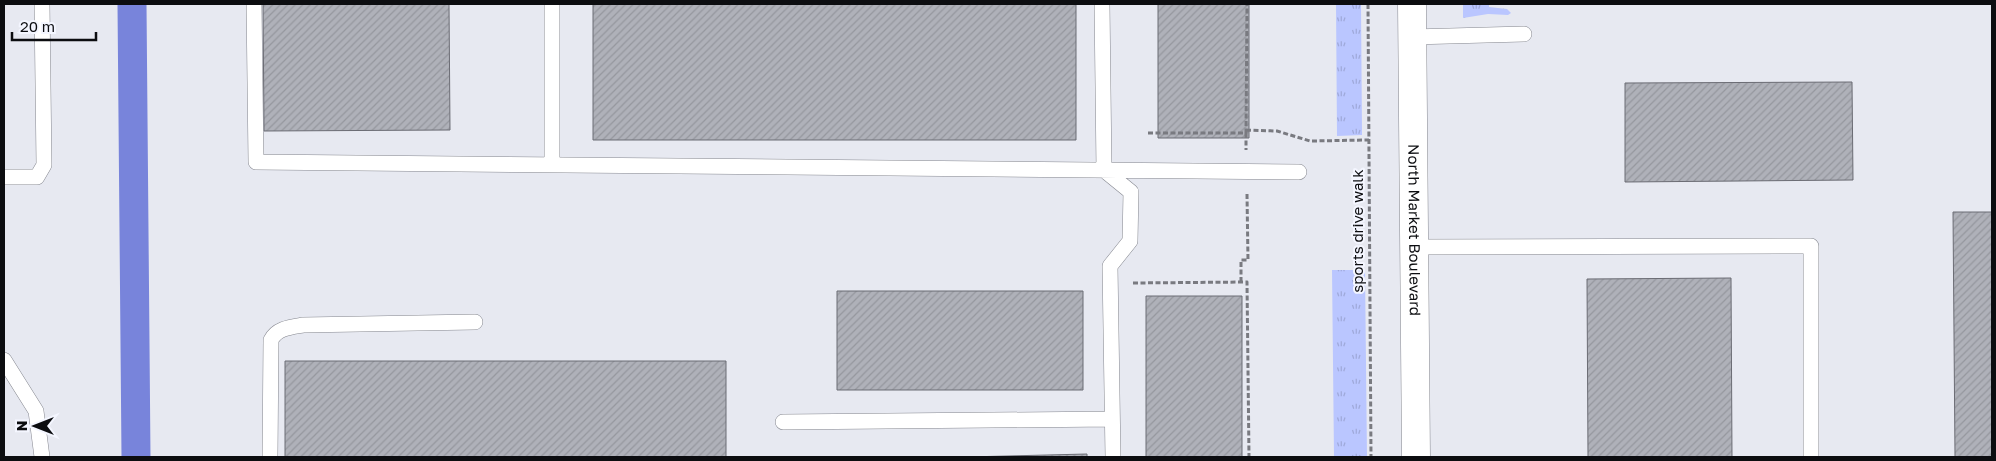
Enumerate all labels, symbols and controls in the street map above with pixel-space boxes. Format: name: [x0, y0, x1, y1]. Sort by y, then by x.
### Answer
scale bar: [12, 10, 96, 42]
text: 20 m: [20, 17, 55, 35]
street label: North Market Boulevard: [1405, 144, 1425, 316]
street label: sports drive walk: [1348, 169, 1366, 293]
north arrow: [10, 401, 60, 451]
text: N: [13, 421, 30, 431]

